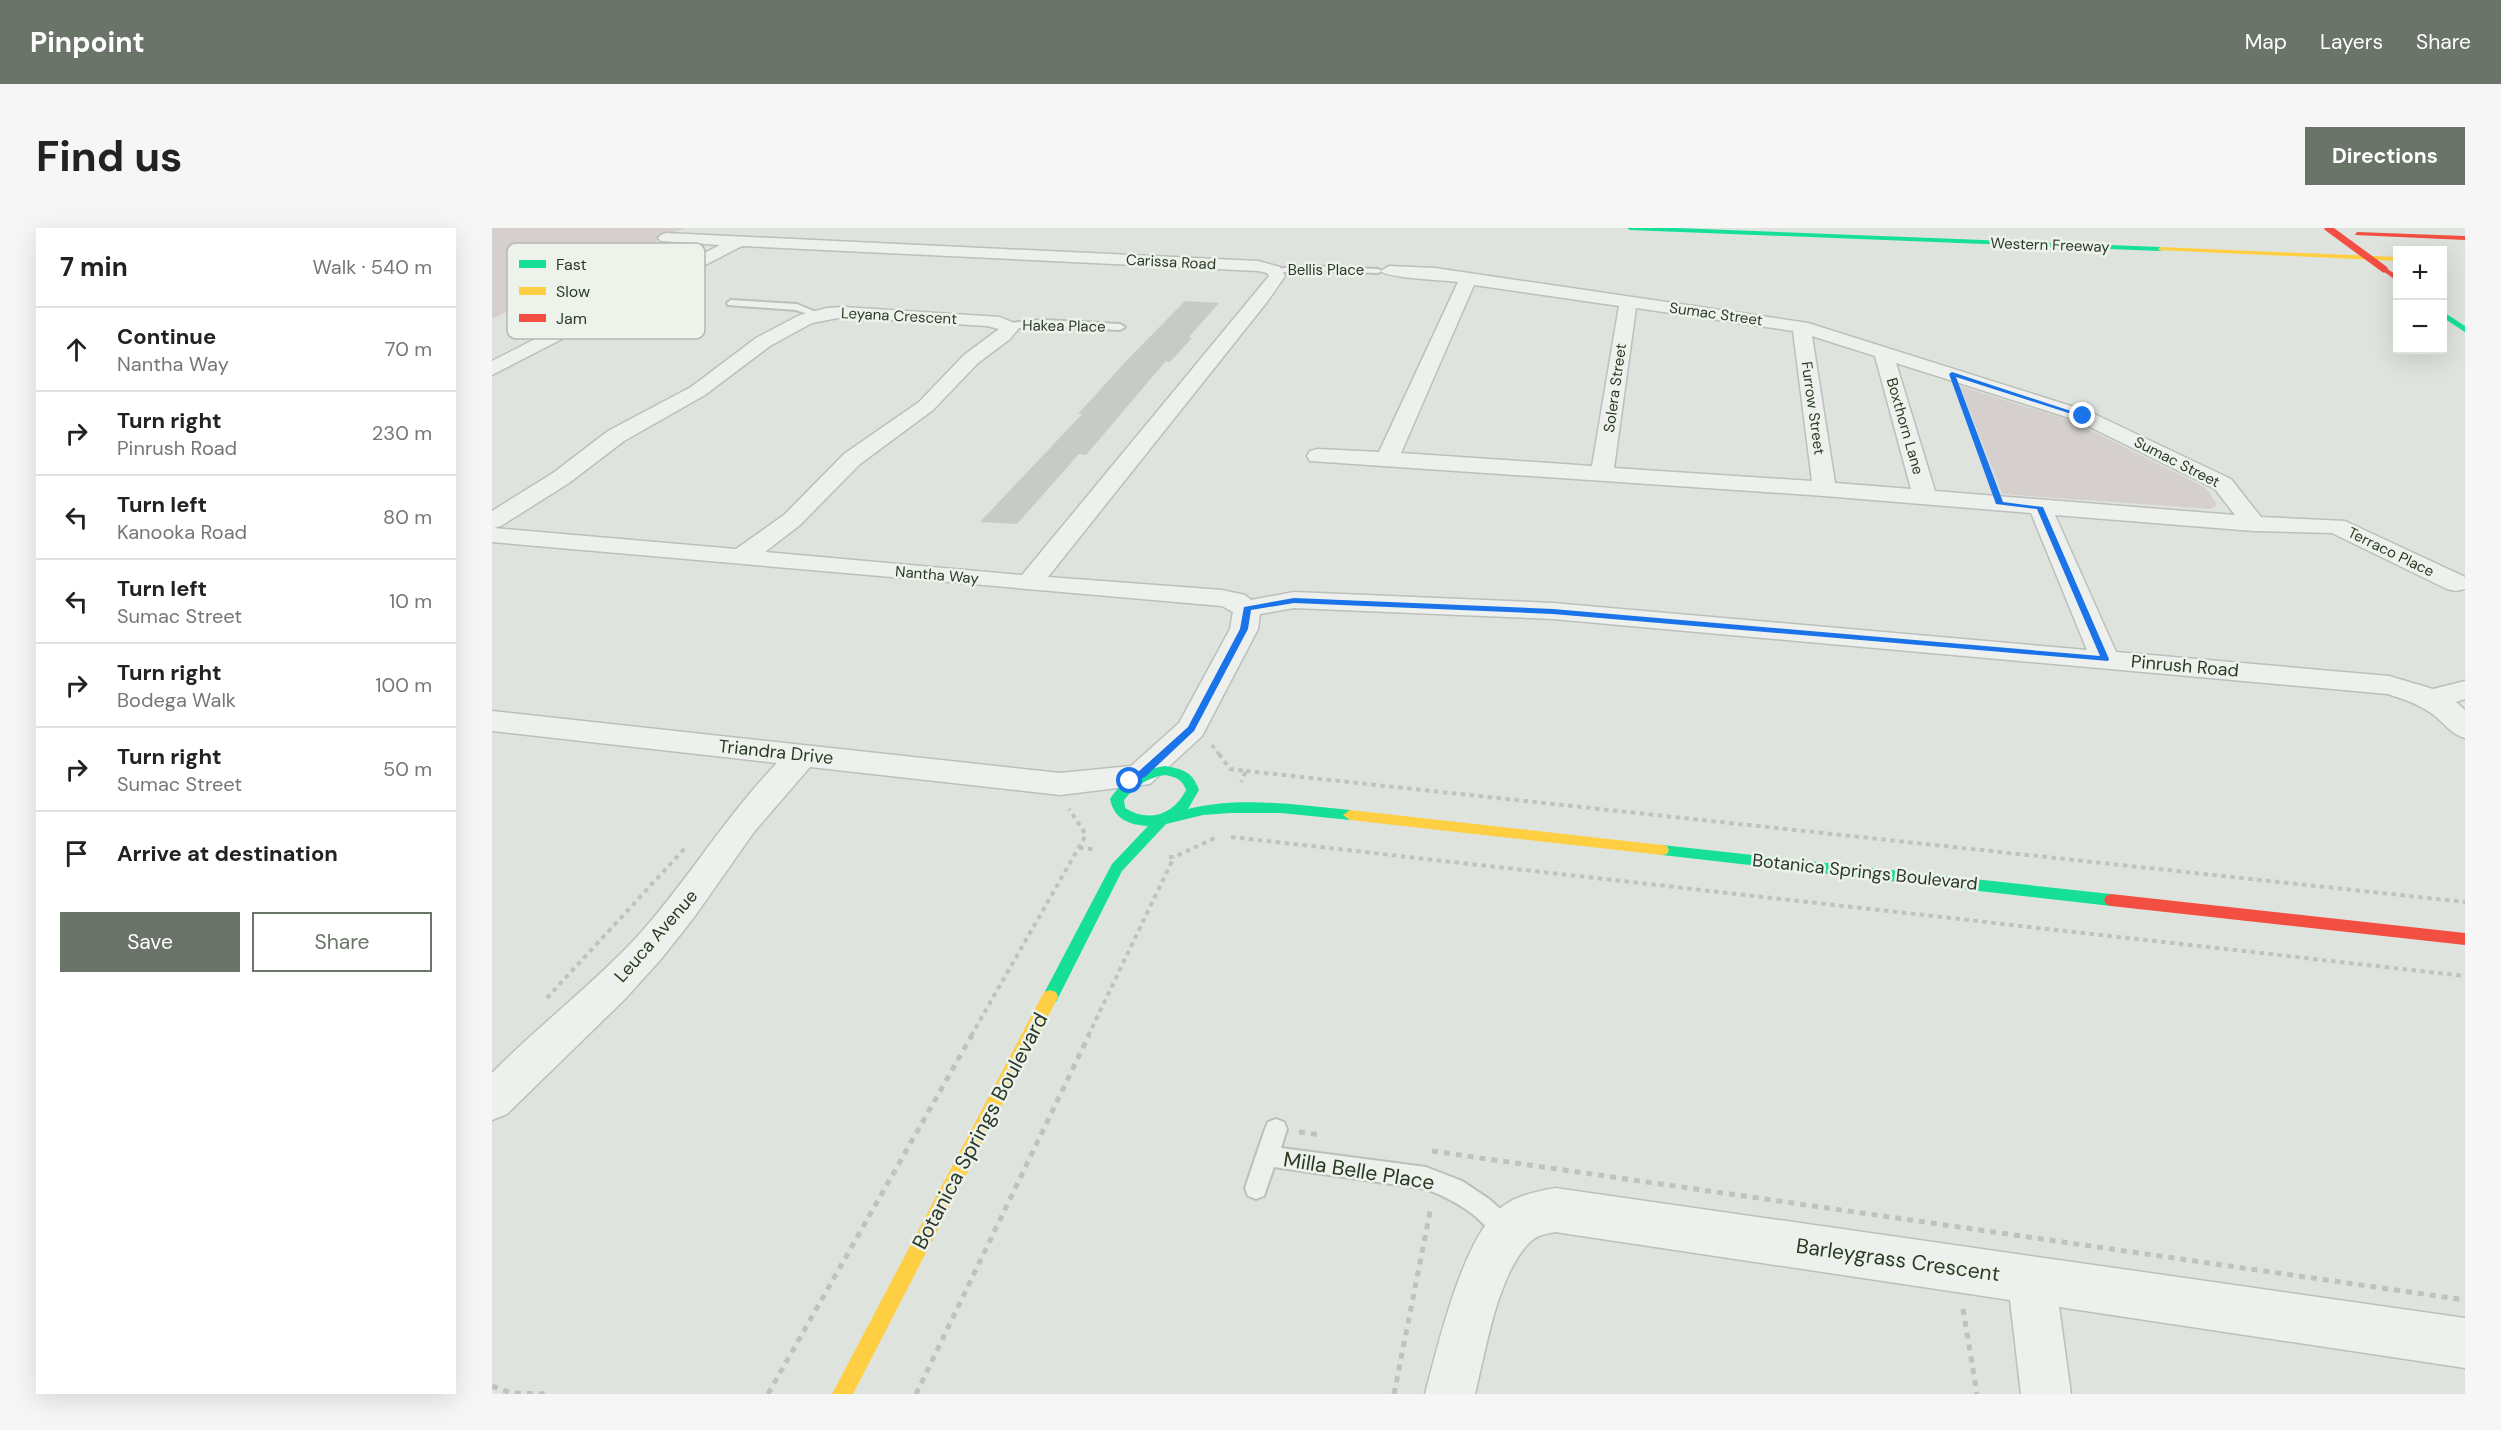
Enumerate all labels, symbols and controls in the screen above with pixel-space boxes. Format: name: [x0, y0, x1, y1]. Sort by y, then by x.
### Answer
text: Pinpoint: [30, 24, 145, 61]
text: Map: [2245, 28, 2287, 56]
text: Layers: [2320, 28, 2383, 56]
text: Share: [2416, 28, 2471, 56]
button: Directions: [2305, 127, 2465, 185]
text: Find us: [36, 129, 182, 184]
street label: Western Freeway: [1990, 233, 2111, 257]
legend: [507, 243, 705, 339]
map controls: [2393, 246, 2447, 354]
button: +: [2393, 246, 2447, 300]
text: 7 min: [60, 250, 128, 284]
street label: Carissa Road: [1125, 250, 1217, 274]
text: Walk · 540 m: [312, 254, 432, 280]
text: Fast: [556, 254, 587, 275]
street label: Bellis Place: [1288, 260, 1364, 280]
text: Slow: [556, 281, 590, 302]
street label: Sumac Street: [1668, 298, 1764, 330]
button: −: [2393, 300, 2447, 354]
street label: Leyana Crescent: [840, 303, 958, 329]
text: Jam: [556, 308, 587, 329]
street label: Hakea Place: [1022, 315, 1106, 337]
text: Continue: [117, 322, 216, 351]
icon: ahead: [60, 333, 93, 366]
text: 70 m: [385, 336, 432, 362]
street label: Solera Street: [1599, 342, 1631, 434]
text: Nantha Way: [117, 351, 229, 377]
street label: Furrow Street: [1797, 360, 1829, 456]
street label: Boxthorn Lane: [1882, 375, 1928, 477]
route end: [2069, 402, 2095, 428]
text: Turn right: [117, 406, 222, 435]
icon: right: [60, 417, 93, 450]
text: 230 m: [372, 420, 432, 446]
street label: Sumac Street: [2131, 432, 2223, 492]
text: Pinrush Road: [117, 435, 237, 461]
text: Turn left: [117, 490, 207, 519]
icon: left: [60, 501, 93, 534]
text: 80 m: [383, 504, 432, 530]
text: Kanooka Road: [117, 519, 247, 545]
street label: Terraco Place: [2345, 522, 2437, 582]
street label: Nantha Way: [894, 561, 980, 589]
text: Turn left: [117, 574, 207, 603]
icon: left: [60, 585, 93, 618]
text: 10 m: [389, 588, 432, 614]
text: Sumac Street: [117, 603, 242, 629]
street label: Pinrush Road: [2130, 649, 2240, 683]
text: Turn right: [117, 658, 222, 687]
icon: right: [60, 669, 93, 702]
text: 100 m: [375, 672, 432, 698]
text: Bodega Walk: [117, 687, 236, 713]
street label: Triandra Drive: [717, 734, 835, 770]
text: Turn right: [117, 742, 222, 771]
icon: right: [60, 753, 93, 786]
text: 50 m: [383, 756, 432, 782]
route start: [1116, 767, 1142, 793]
text: Sumac Street: [117, 771, 242, 797]
icon: arrive: [60, 837, 93, 870]
text: Arrive at destination: [117, 839, 338, 868]
street label: Botanica Springs Boulevard: [1751, 848, 1979, 896]
street label: Leuca Avenue: [609, 884, 703, 988]
button: Save: [60, 912, 240, 972]
button: Share: [252, 912, 432, 972]
street label: Botanica Springs Boulevard: [906, 1008, 1054, 1254]
street label: Milla Belle Place: [1281, 1145, 1437, 1197]
street label: Barleygrass Crescent: [1794, 1232, 2002, 1288]

